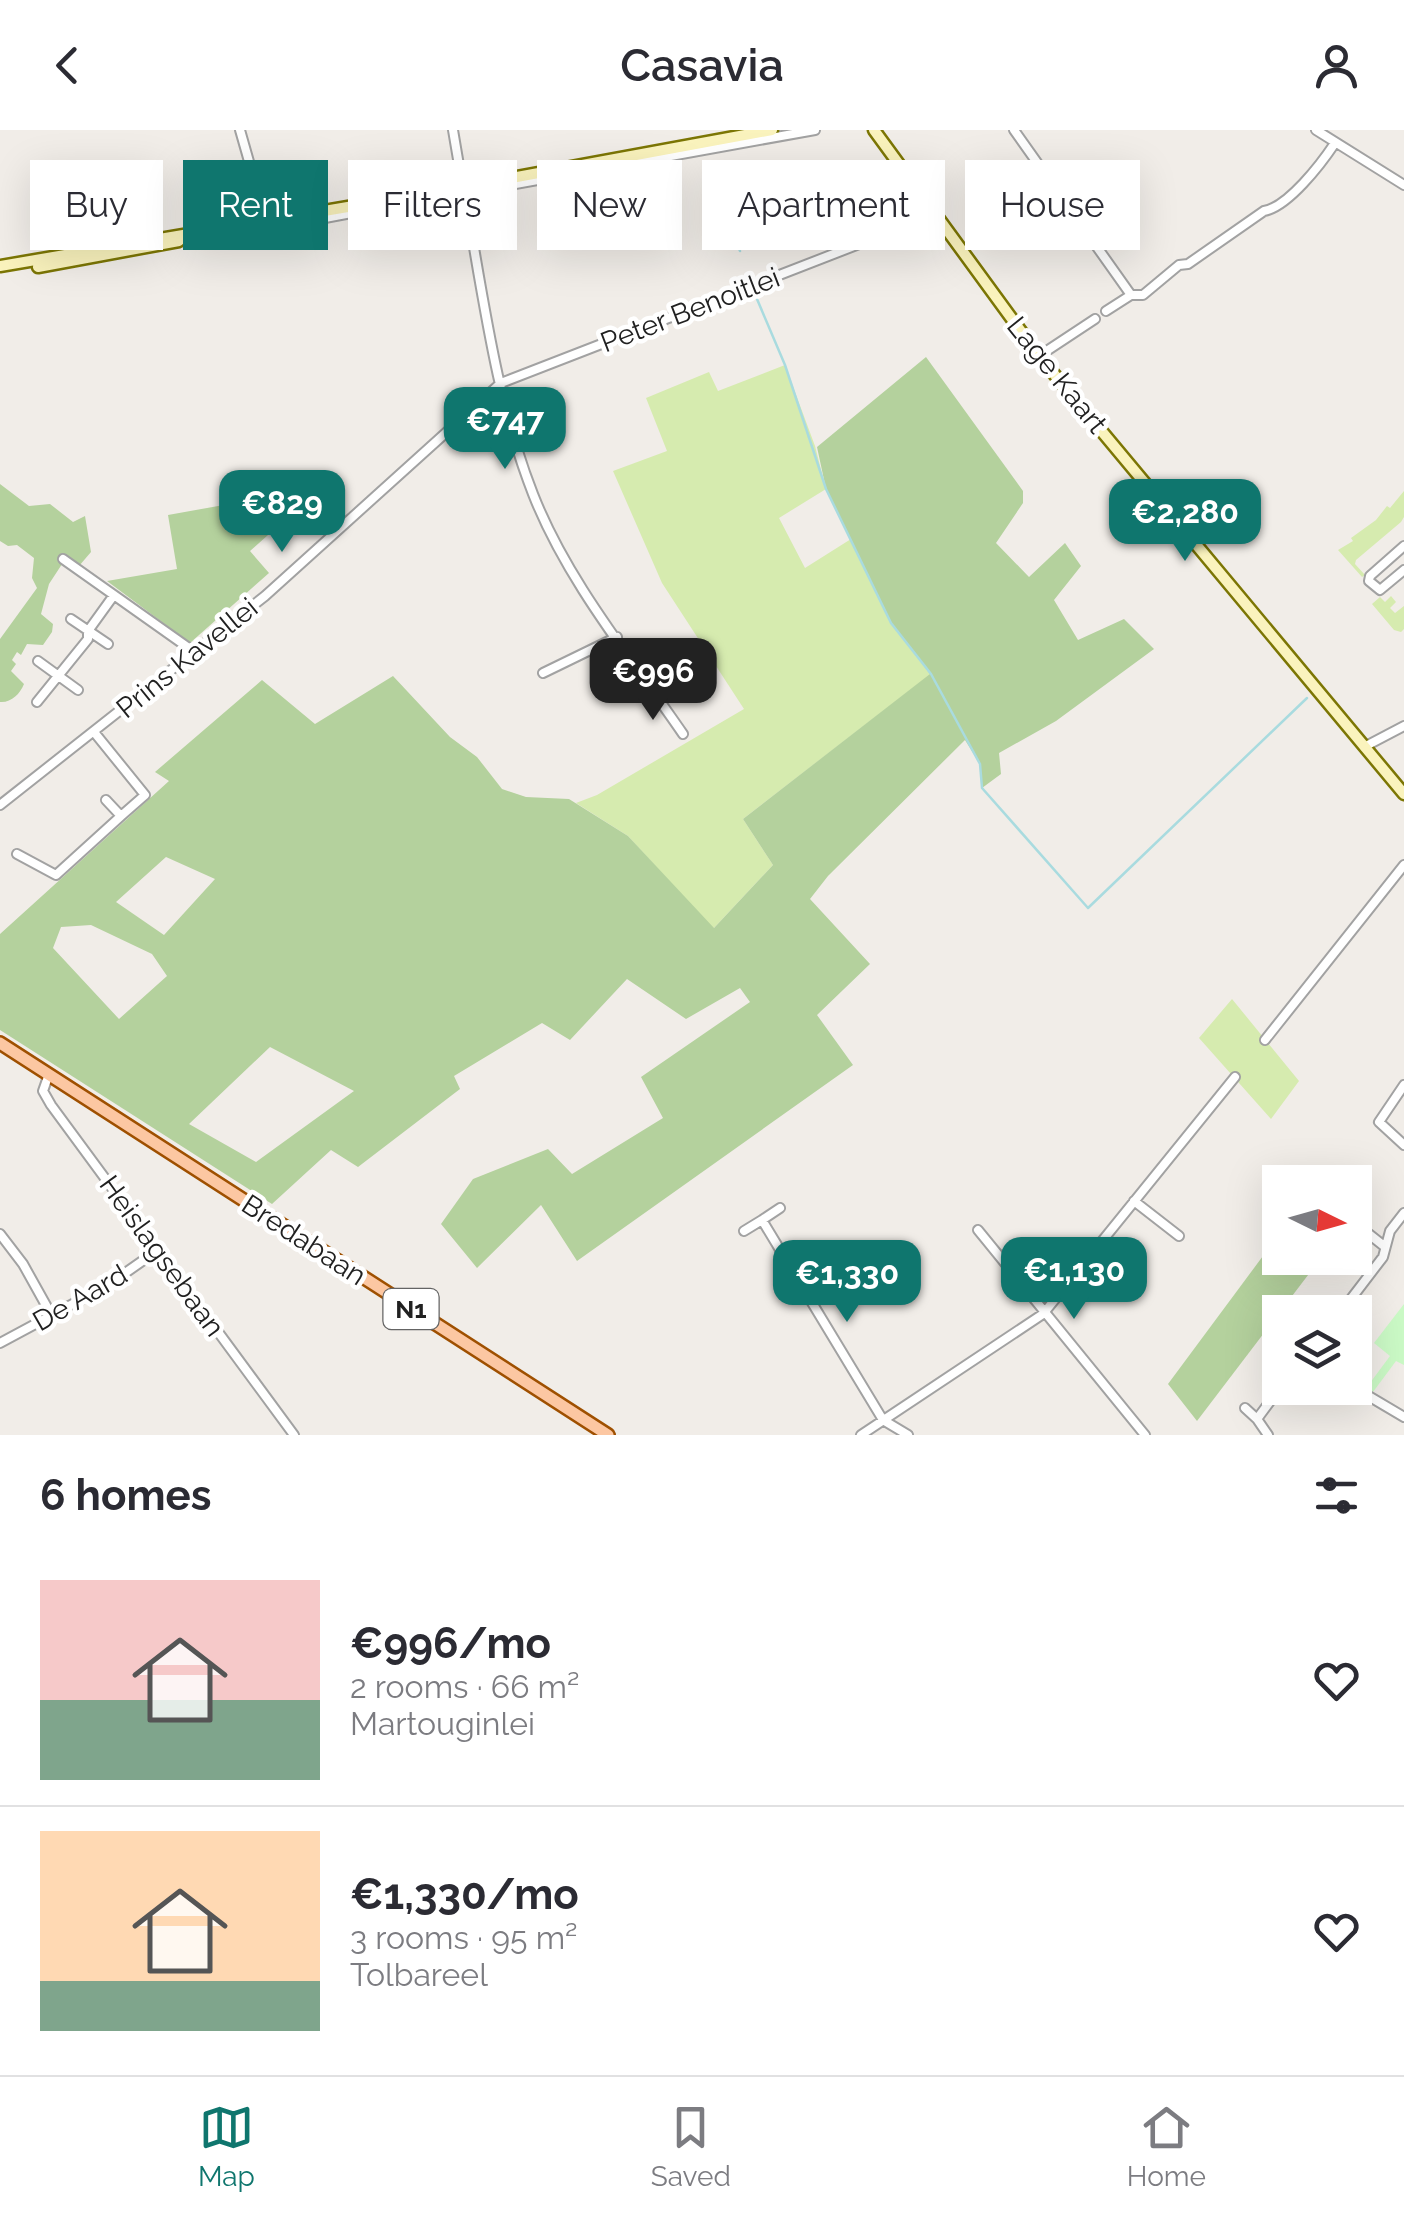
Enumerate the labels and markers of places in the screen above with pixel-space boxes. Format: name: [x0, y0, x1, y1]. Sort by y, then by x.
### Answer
pin: €747: [446, 387, 564, 472]
pin: €829: [223, 470, 341, 555]
pin: €2,280: [1104, 479, 1266, 564]
pin: €996: [594, 638, 712, 723]
pin: €1,130: [993, 1237, 1155, 1322]
pin: €1,330: [766, 1240, 928, 1325]

